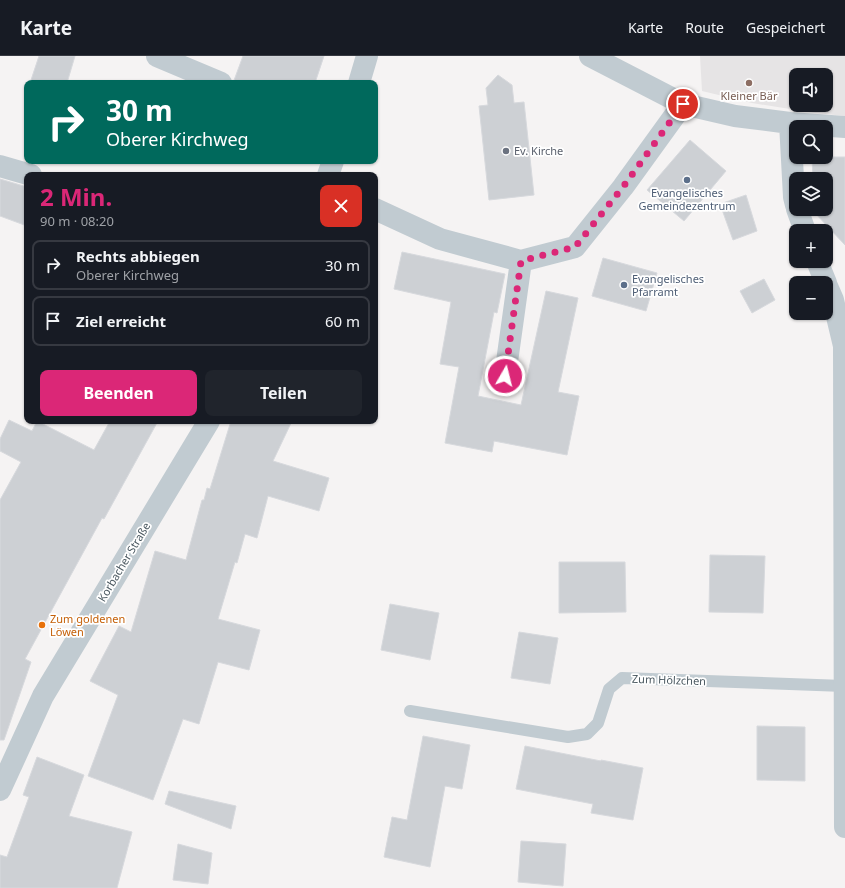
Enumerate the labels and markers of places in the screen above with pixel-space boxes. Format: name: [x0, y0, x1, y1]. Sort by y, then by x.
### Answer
marker: Kleiner Bär: [744, 78, 754, 88]
pin: [666, 87, 700, 121]
place label: Kleiner Bär: [721, 88, 778, 103]
place label: Ev. Kirche: [514, 143, 563, 158]
marker: Ev. Kirche: [501, 146, 511, 156]
marker: Evangelisches Gemeindezentrum: [682, 175, 692, 185]
place label: Evangelisches Gemeindezentrum: [639, 185, 735, 213]
place label: Evangelisches Pfarramt: [632, 271, 704, 299]
marker: Evangelisches Pfarramt: [619, 280, 629, 290]
place label: Zum goldenen Löwen: [50, 611, 125, 639]
marker: Zum goldenen Löwen: [37, 620, 47, 630]

